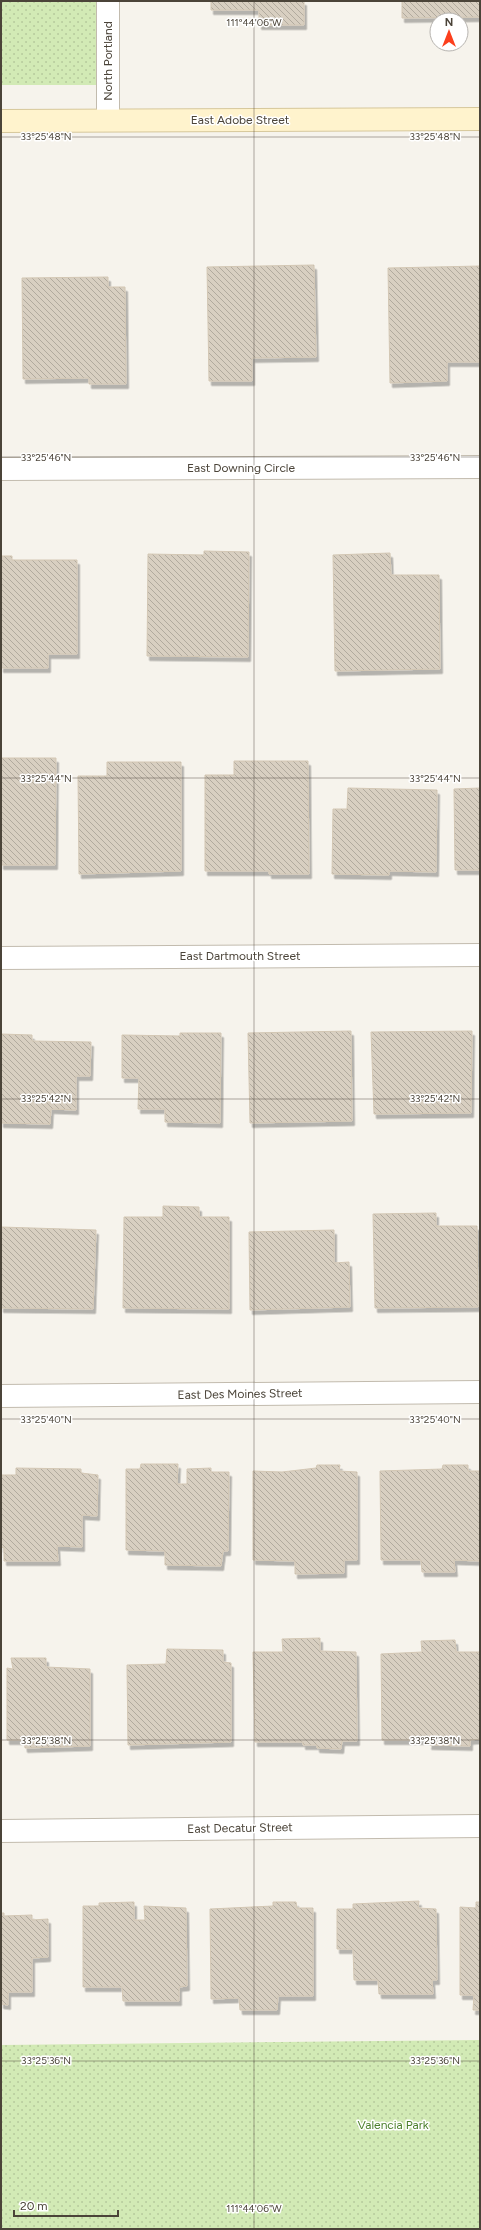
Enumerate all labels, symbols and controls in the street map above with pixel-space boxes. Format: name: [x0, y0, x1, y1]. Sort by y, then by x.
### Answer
north arrow: [429, 12, 469, 52]
text: 111°44'06"W: [226, 16, 282, 29]
text: N: [445, 16, 453, 29]
street label: North Portland: [101, 21, 115, 101]
street label: East Adobe Street: [191, 113, 290, 127]
text: 33°25'48"N: [20, 130, 72, 143]
text: 33°25'48"N: [409, 130, 461, 143]
text: 33°25'46"N: [21, 451, 71, 464]
text: 33°25'46"N: [410, 451, 460, 464]
street label: East Downing Circle: [187, 461, 296, 475]
text: 33°25'44"N: [20, 772, 72, 785]
text: 33°25'44"N: [409, 772, 461, 785]
street label: East Dartmouth Street: [180, 949, 301, 963]
text: 33°25'42"N: [21, 1092, 71, 1105]
text: 33°25'42"N: [410, 1092, 460, 1105]
street label: East Des Moines Street: [177, 1386, 303, 1402]
text: 33°25'40"N: [20, 1413, 72, 1426]
text: 33°25'40"N: [409, 1413, 461, 1426]
text: 33°25'38"N: [21, 1734, 71, 1747]
text: 33°25'38"N: [410, 1734, 460, 1747]
street label: East Decatur Street: [187, 1820, 293, 1836]
text: 33°25'36"N: [21, 2054, 71, 2067]
text: 33°25'36"N: [410, 2054, 460, 2067]
park label: Valencia Park: [357, 2118, 429, 2132]
scale bar: [14, 2192, 118, 2218]
text: 20 m: [20, 2199, 48, 2213]
text: 111°44'06"W: [226, 2202, 282, 2215]

